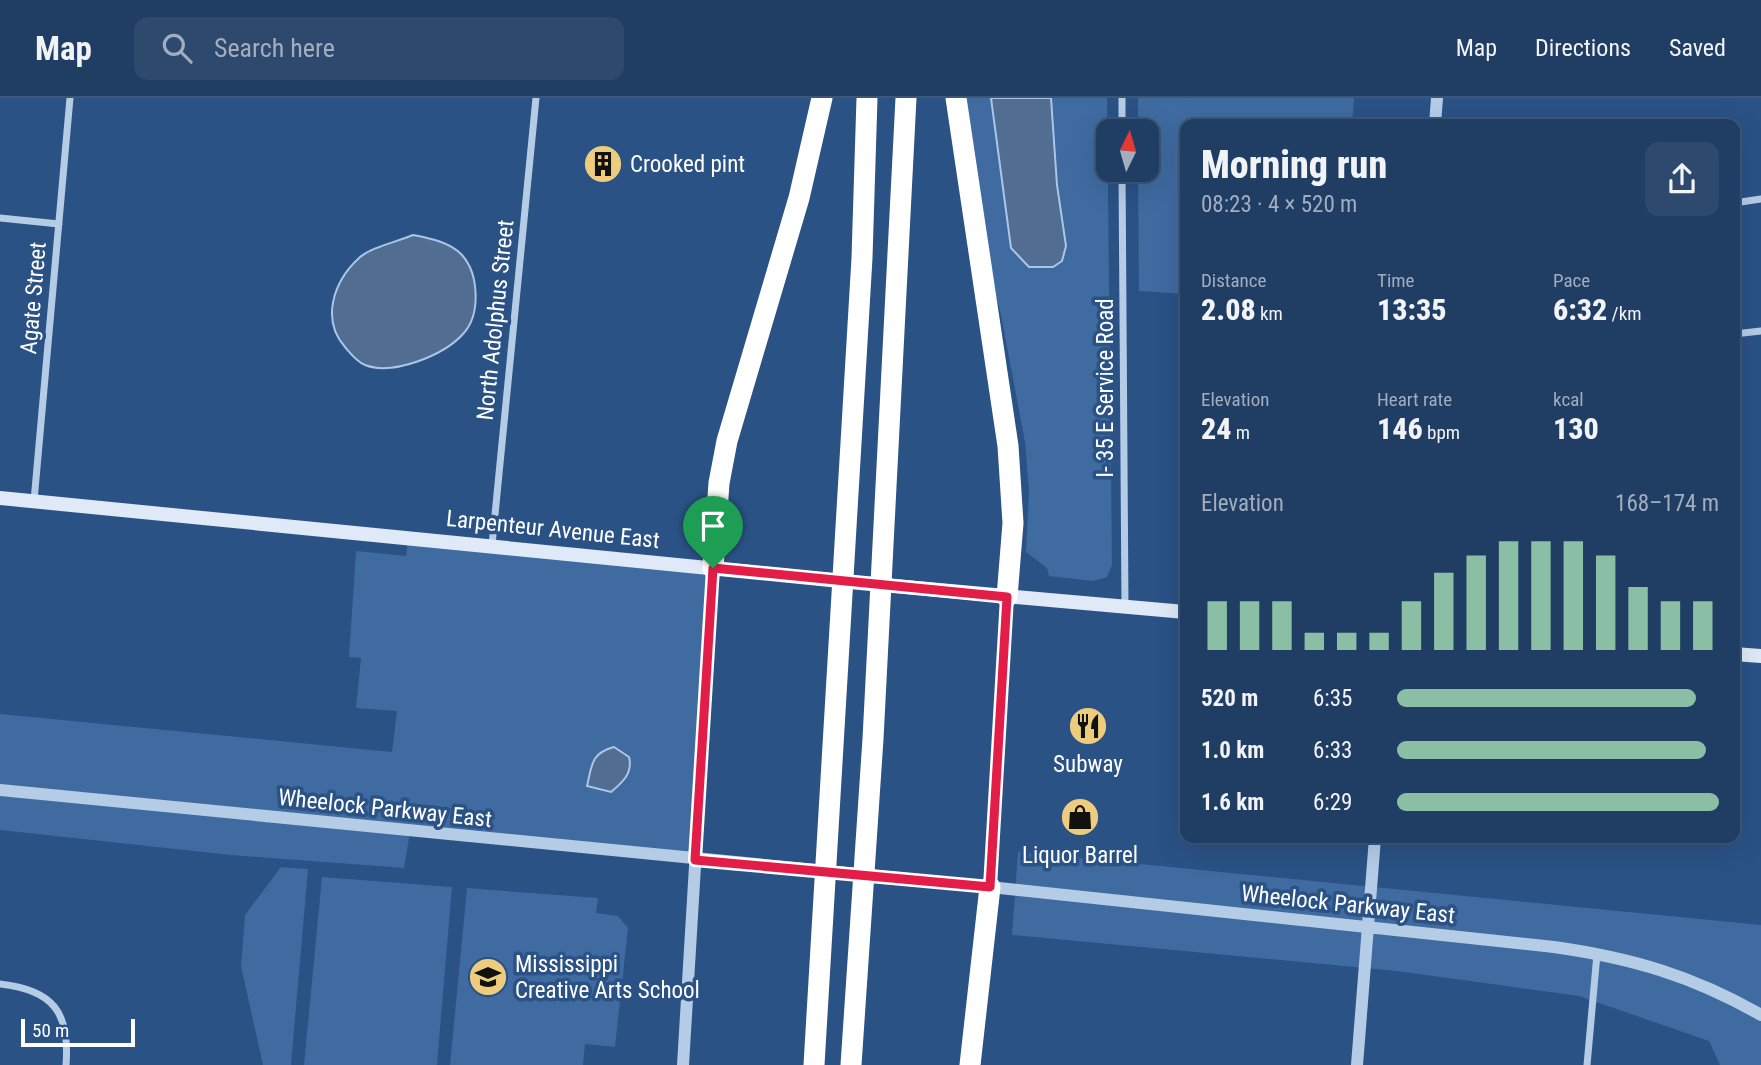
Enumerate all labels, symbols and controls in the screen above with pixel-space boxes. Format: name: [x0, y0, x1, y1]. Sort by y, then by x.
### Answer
search box: [134, 17, 624, 80]
text: Map: [35, 29, 92, 68]
icon: search: [158, 29, 196, 67]
text: Search here: [214, 33, 335, 63]
text: Map: [1456, 34, 1497, 62]
text: Directions: [1535, 34, 1631, 62]
text: Saved: [1669, 34, 1726, 62]
north arrow: [1096, 119, 1158, 182]
map controls: [1096, 119, 1159, 182]
button: share: [1645, 142, 1719, 216]
building icon: Crooked pint: [582, 143, 624, 185]
text: Morning run: [1201, 143, 1387, 187]
place label: Crooked pint: [630, 151, 745, 178]
text: 08:23 · 4 × 520 m: [1201, 191, 1357, 218]
street label: North Adolphus Street: [472, 219, 519, 422]
street label: Agate Street: [15, 241, 52, 355]
text: Distance: [1201, 269, 1266, 292]
text: Time: [1377, 269, 1414, 292]
text: Pace: [1553, 269, 1590, 292]
text: 2.08: [1201, 292, 1256, 327]
text: 13:35: [1377, 292, 1446, 327]
text: 6:32: [1553, 292, 1607, 327]
street label: I- 35 E Service Road: [1092, 298, 1119, 478]
text: km: [1256, 302, 1283, 325]
text: /km: [1607, 302, 1642, 325]
text: Elevation: [1201, 388, 1269, 411]
text: Heart rate: [1377, 388, 1452, 411]
text: kcal: [1553, 388, 1584, 411]
text: 24: [1201, 411, 1232, 446]
text: 146: [1377, 411, 1423, 446]
text: 130: [1553, 411, 1599, 446]
text: m: [1232, 421, 1250, 444]
text: bpm: [1423, 421, 1460, 444]
text: Elevation: [1201, 490, 1284, 517]
text: 168–174 m: [1615, 490, 1719, 517]
pin: [683, 496, 743, 568]
street label: Larpenteur Avenue East: [445, 505, 661, 554]
icon: arrive: [694, 507, 732, 545]
text: 520 m: [1201, 685, 1258, 712]
text: 6:35: [1313, 685, 1352, 712]
restaurant icon: Subway: [1067, 705, 1109, 747]
text: 1.0 km: [1201, 737, 1264, 764]
text: 6:33: [1313, 737, 1352, 764]
place label: Subway: [1053, 751, 1123, 778]
street label: Wheelock Parkway East: [277, 784, 493, 833]
text: 1.6 km: [1201, 789, 1264, 816]
text: 6:29: [1313, 789, 1352, 816]
shop icon: Liquor Barrel: [1059, 796, 1101, 838]
place label: Liquor Barrel: [1022, 842, 1138, 869]
street label: Wheelock Parkway East: [1240, 880, 1456, 929]
place label: Mississippi Creative Arts School: [515, 951, 700, 1004]
school or university icon: Mississippi Creative Arts School: [467, 956, 509, 998]
scale bar: [21, 1016, 135, 1048]
text: 50 m: [32, 1019, 69, 1042]

